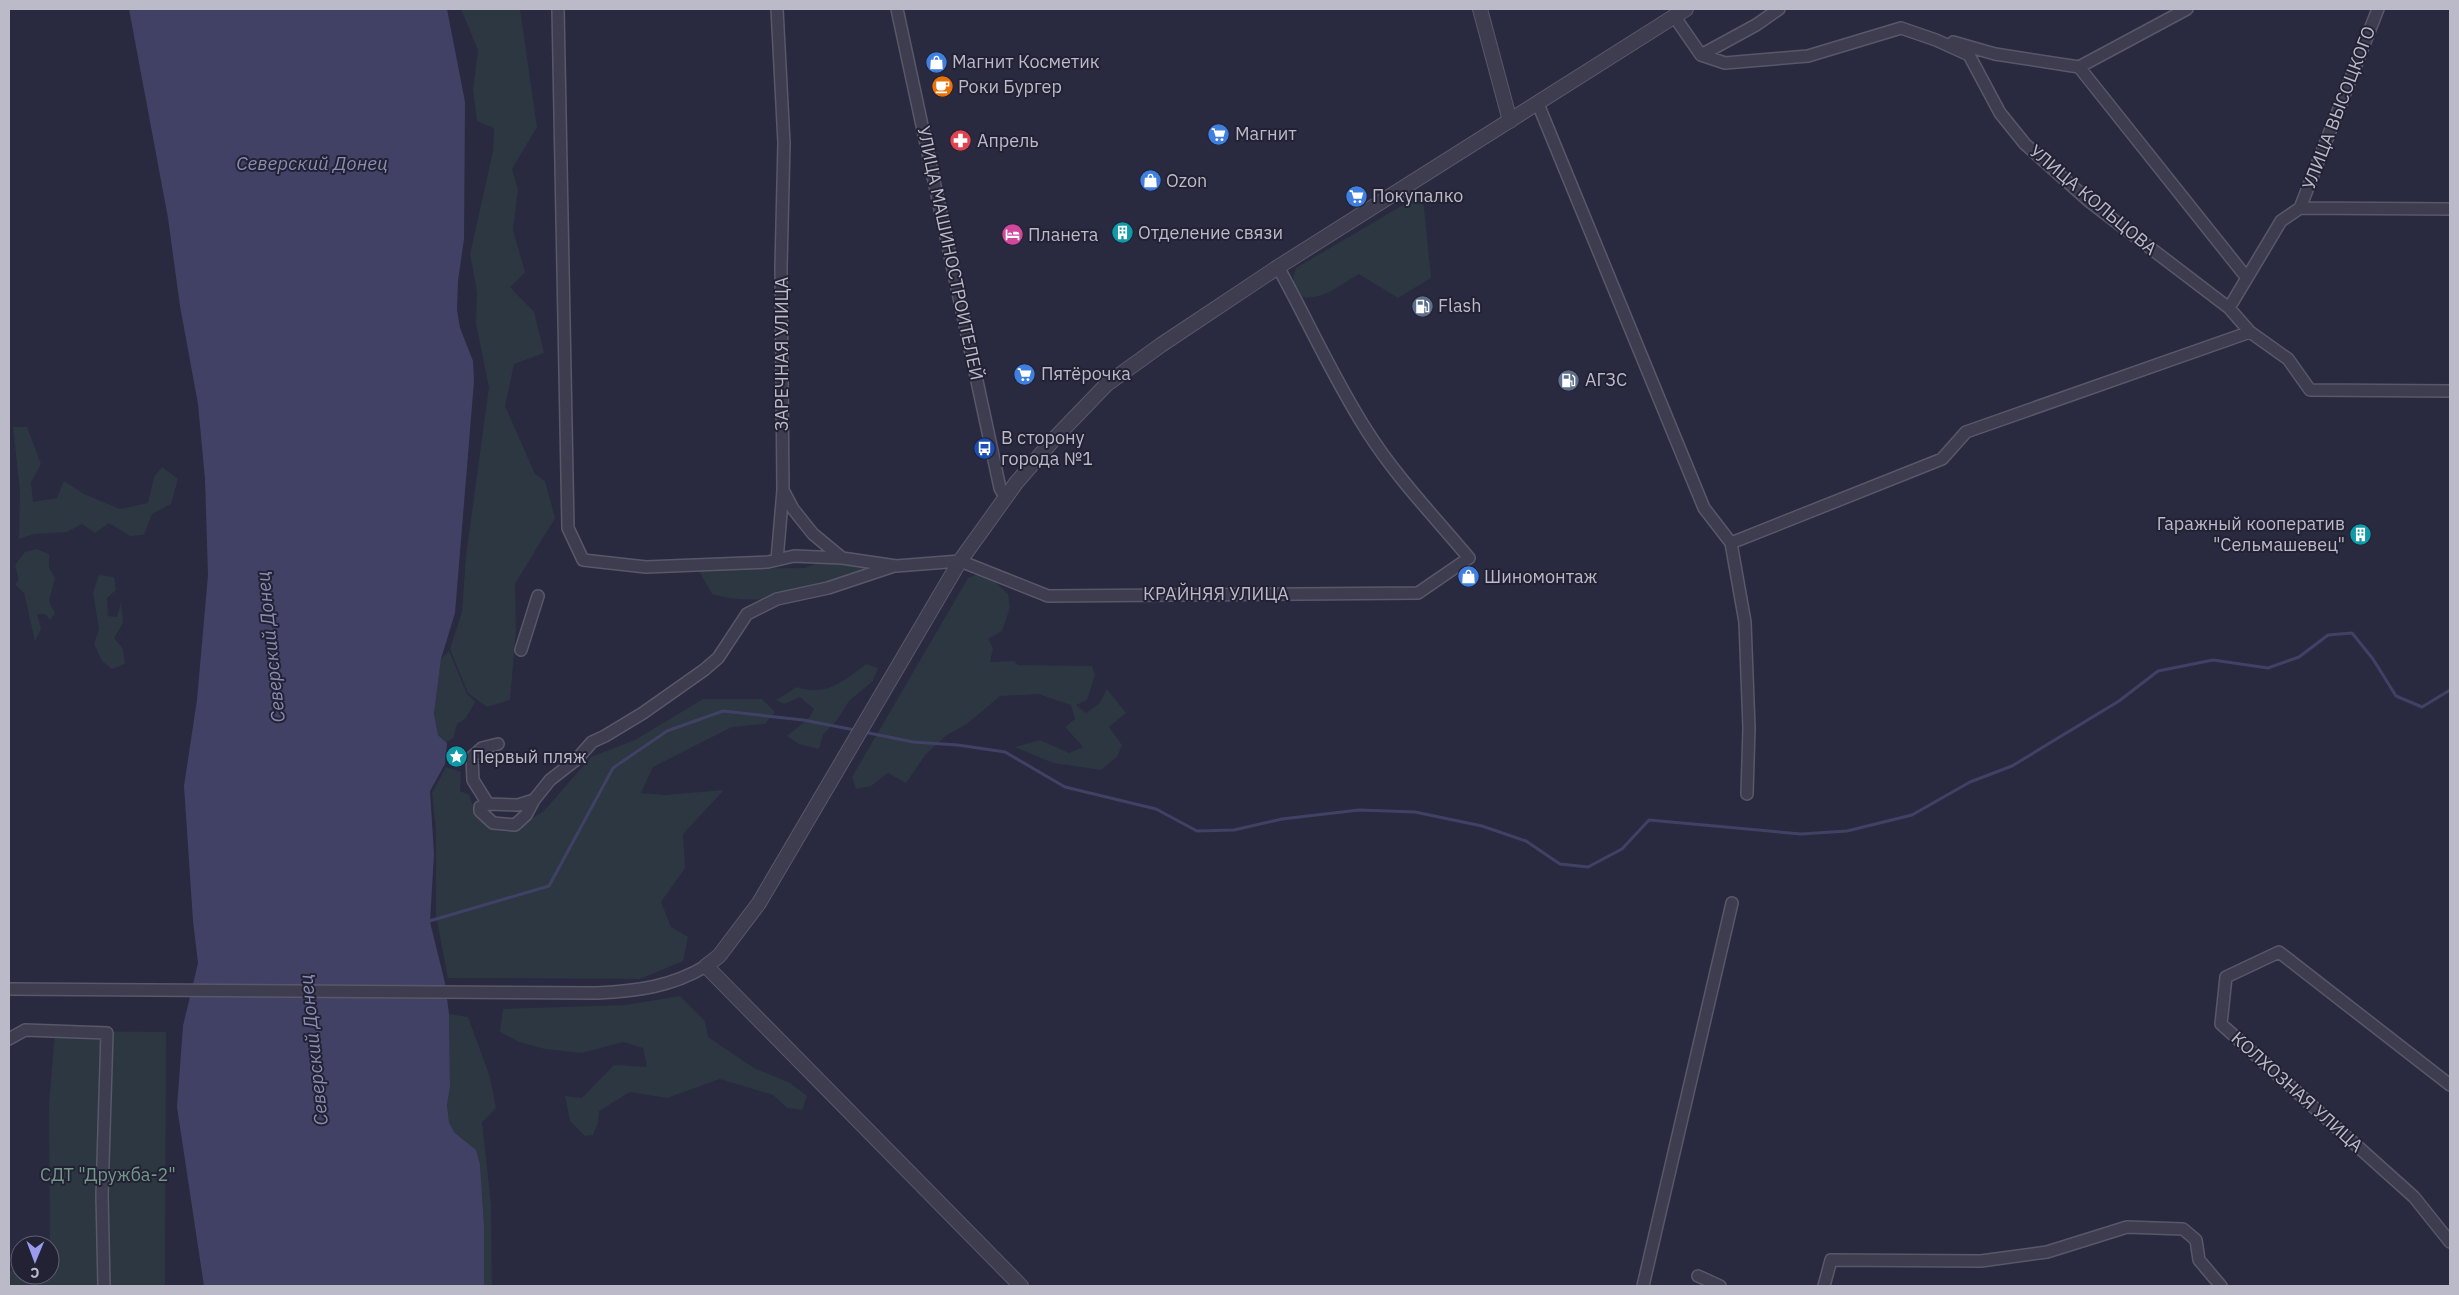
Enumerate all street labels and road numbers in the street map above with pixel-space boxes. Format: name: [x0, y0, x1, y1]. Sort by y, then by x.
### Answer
street label: УЛИЦА ВЫСОЦКОГО: [2297, 23, 2380, 193]
street label: УЛИЦА МАШИНОСТРОИТЕЛЕЙ: [912, 124, 989, 382]
street label: УЛИЦА КОЛЬЦОВА: [2025, 139, 2162, 260]
street label: ЗАРЕЧНАЯ УЛИЦА: [770, 276, 793, 431]
street label: КРАЙНЯЯ УЛИЦА: [1143, 582, 1289, 605]
street label: КОЛХОЗНАЯ УЛИЦА: [2227, 1026, 2368, 1157]

